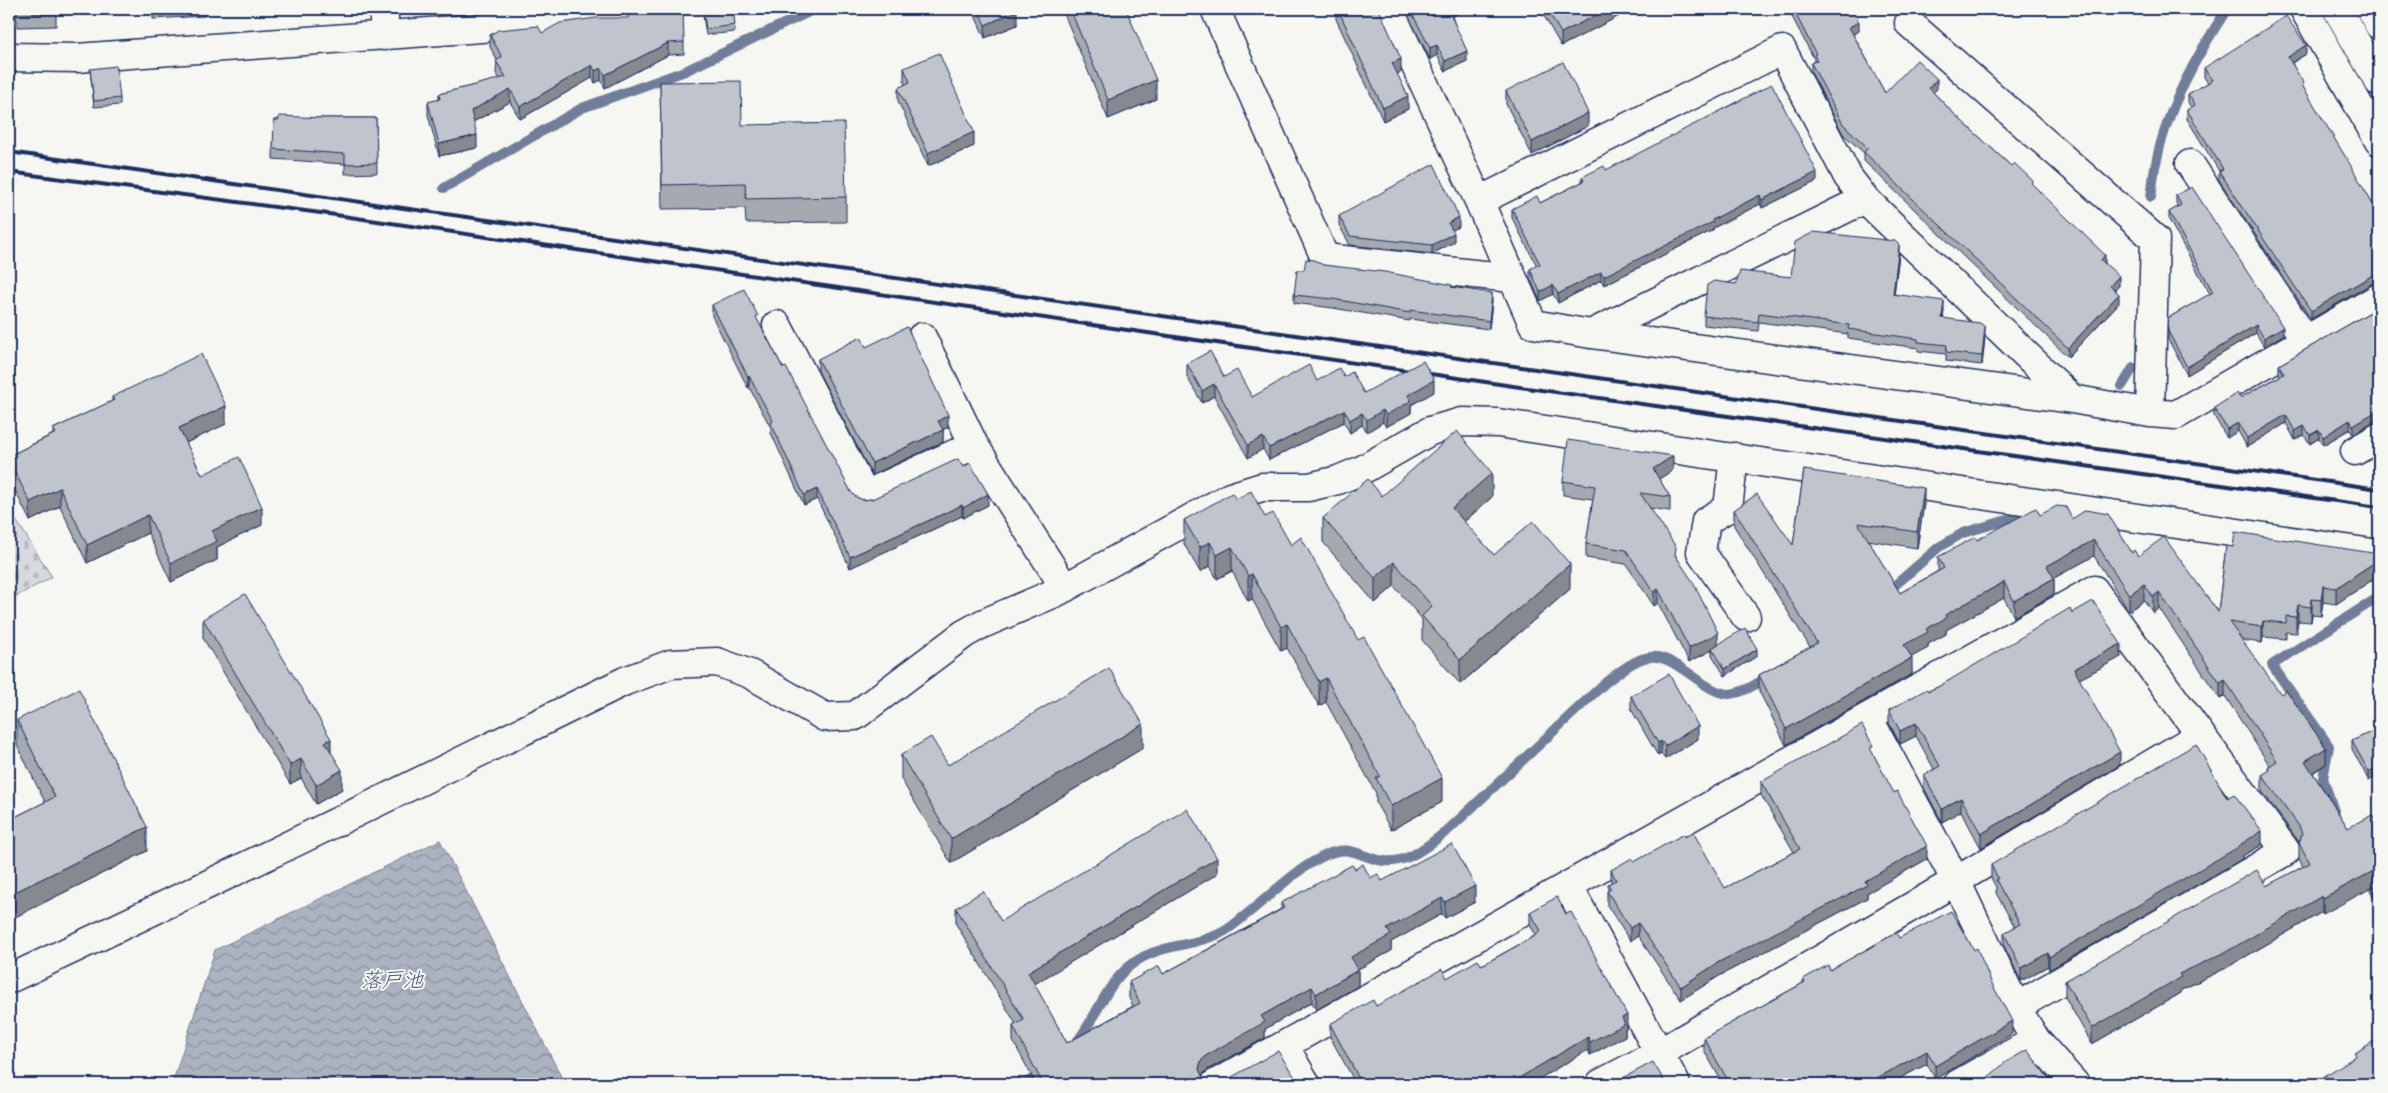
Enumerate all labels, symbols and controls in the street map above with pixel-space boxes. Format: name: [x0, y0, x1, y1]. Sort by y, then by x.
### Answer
water label: 落戸池: [361, 968, 424, 998]

